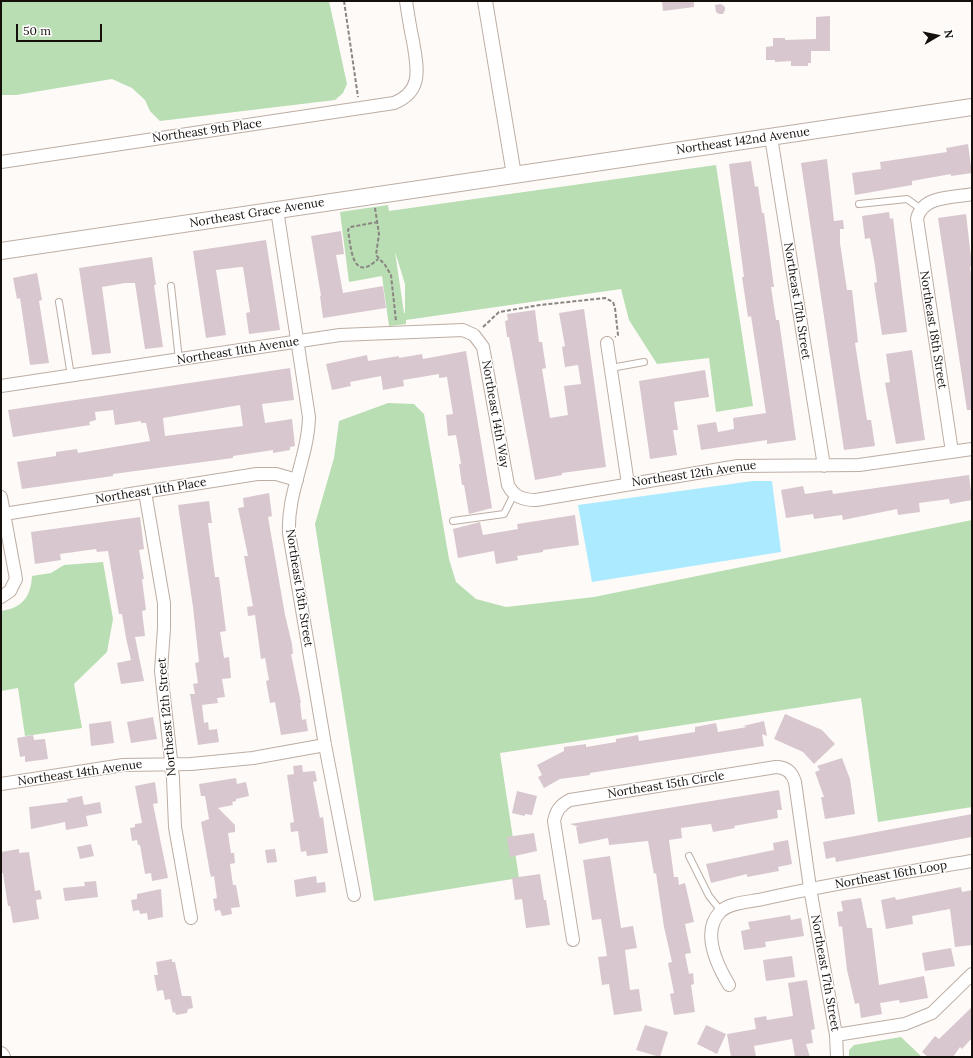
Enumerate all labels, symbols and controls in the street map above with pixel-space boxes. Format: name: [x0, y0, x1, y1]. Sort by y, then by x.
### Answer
scale bar: [18, 16, 104, 42]
north arrow: [917, 16, 957, 56]
text: 50 m: [23, 23, 51, 38]
text: N: [941, 29, 956, 39]
street label: Northeast 9th Place: [151, 116, 263, 146]
street label: Northeast 142nd Avenue: [675, 124, 811, 158]
street label: Northeast Grace Avenue: [189, 195, 325, 231]
street label: Northeast 17th Street: [781, 242, 813, 360]
street label: Northeast 18th Street: [917, 270, 949, 390]
street label: Northeast 11th Avenue: [176, 334, 300, 368]
street label: Northeast 14th Way: [478, 359, 512, 469]
street label: Northeast 12th Avenue: [631, 458, 757, 490]
street label: Northeast 11th Place: [94, 475, 208, 507]
street label: Northeast 13th Street: [283, 528, 315, 648]
street label: Northeast 12th Street: [155, 657, 179, 777]
street label: Northeast 14th Avenue: [17, 757, 143, 789]
street label: Northeast 15th Circle: [607, 769, 725, 801]
street label: Northeast 16th Loop: [834, 858, 948, 892]
street label: Northeast 17th Street: [808, 914, 842, 1032]

